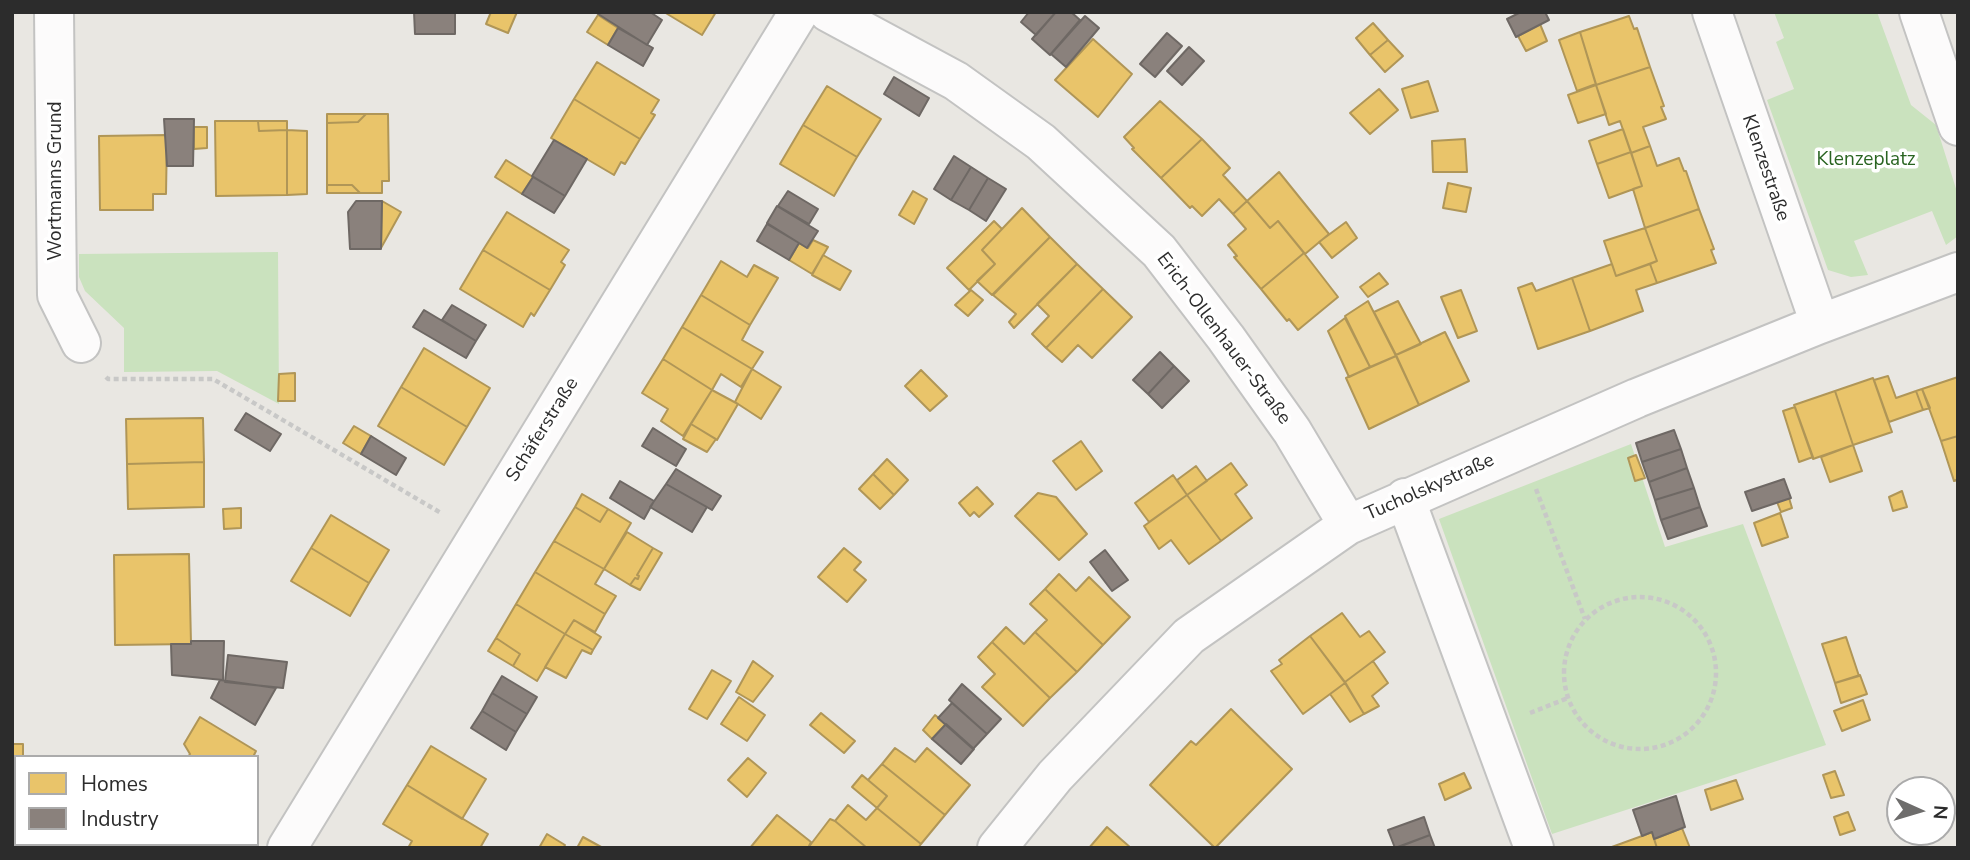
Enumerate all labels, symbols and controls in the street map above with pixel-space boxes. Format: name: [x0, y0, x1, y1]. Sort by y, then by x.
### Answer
street label: Wortmanns Grund: [45, 101, 67, 261]
street label: Klenzestraße: [1736, 112, 1794, 224]
park label: Klenzeplatz: [1816, 149, 1916, 171]
street label: Erich-Ollenhauer-Straße: [1151, 249, 1295, 429]
street label: Schäferstraße: [502, 374, 584, 486]
street label: Tucholskystraße: [1362, 449, 1498, 527]
legend: [14, 755, 259, 846]
text: Homes: [81, 770, 148, 798]
north arrow: [1886, 776, 1956, 846]
text: N: [1926, 804, 1953, 820]
text: Industry: [81, 805, 159, 833]

